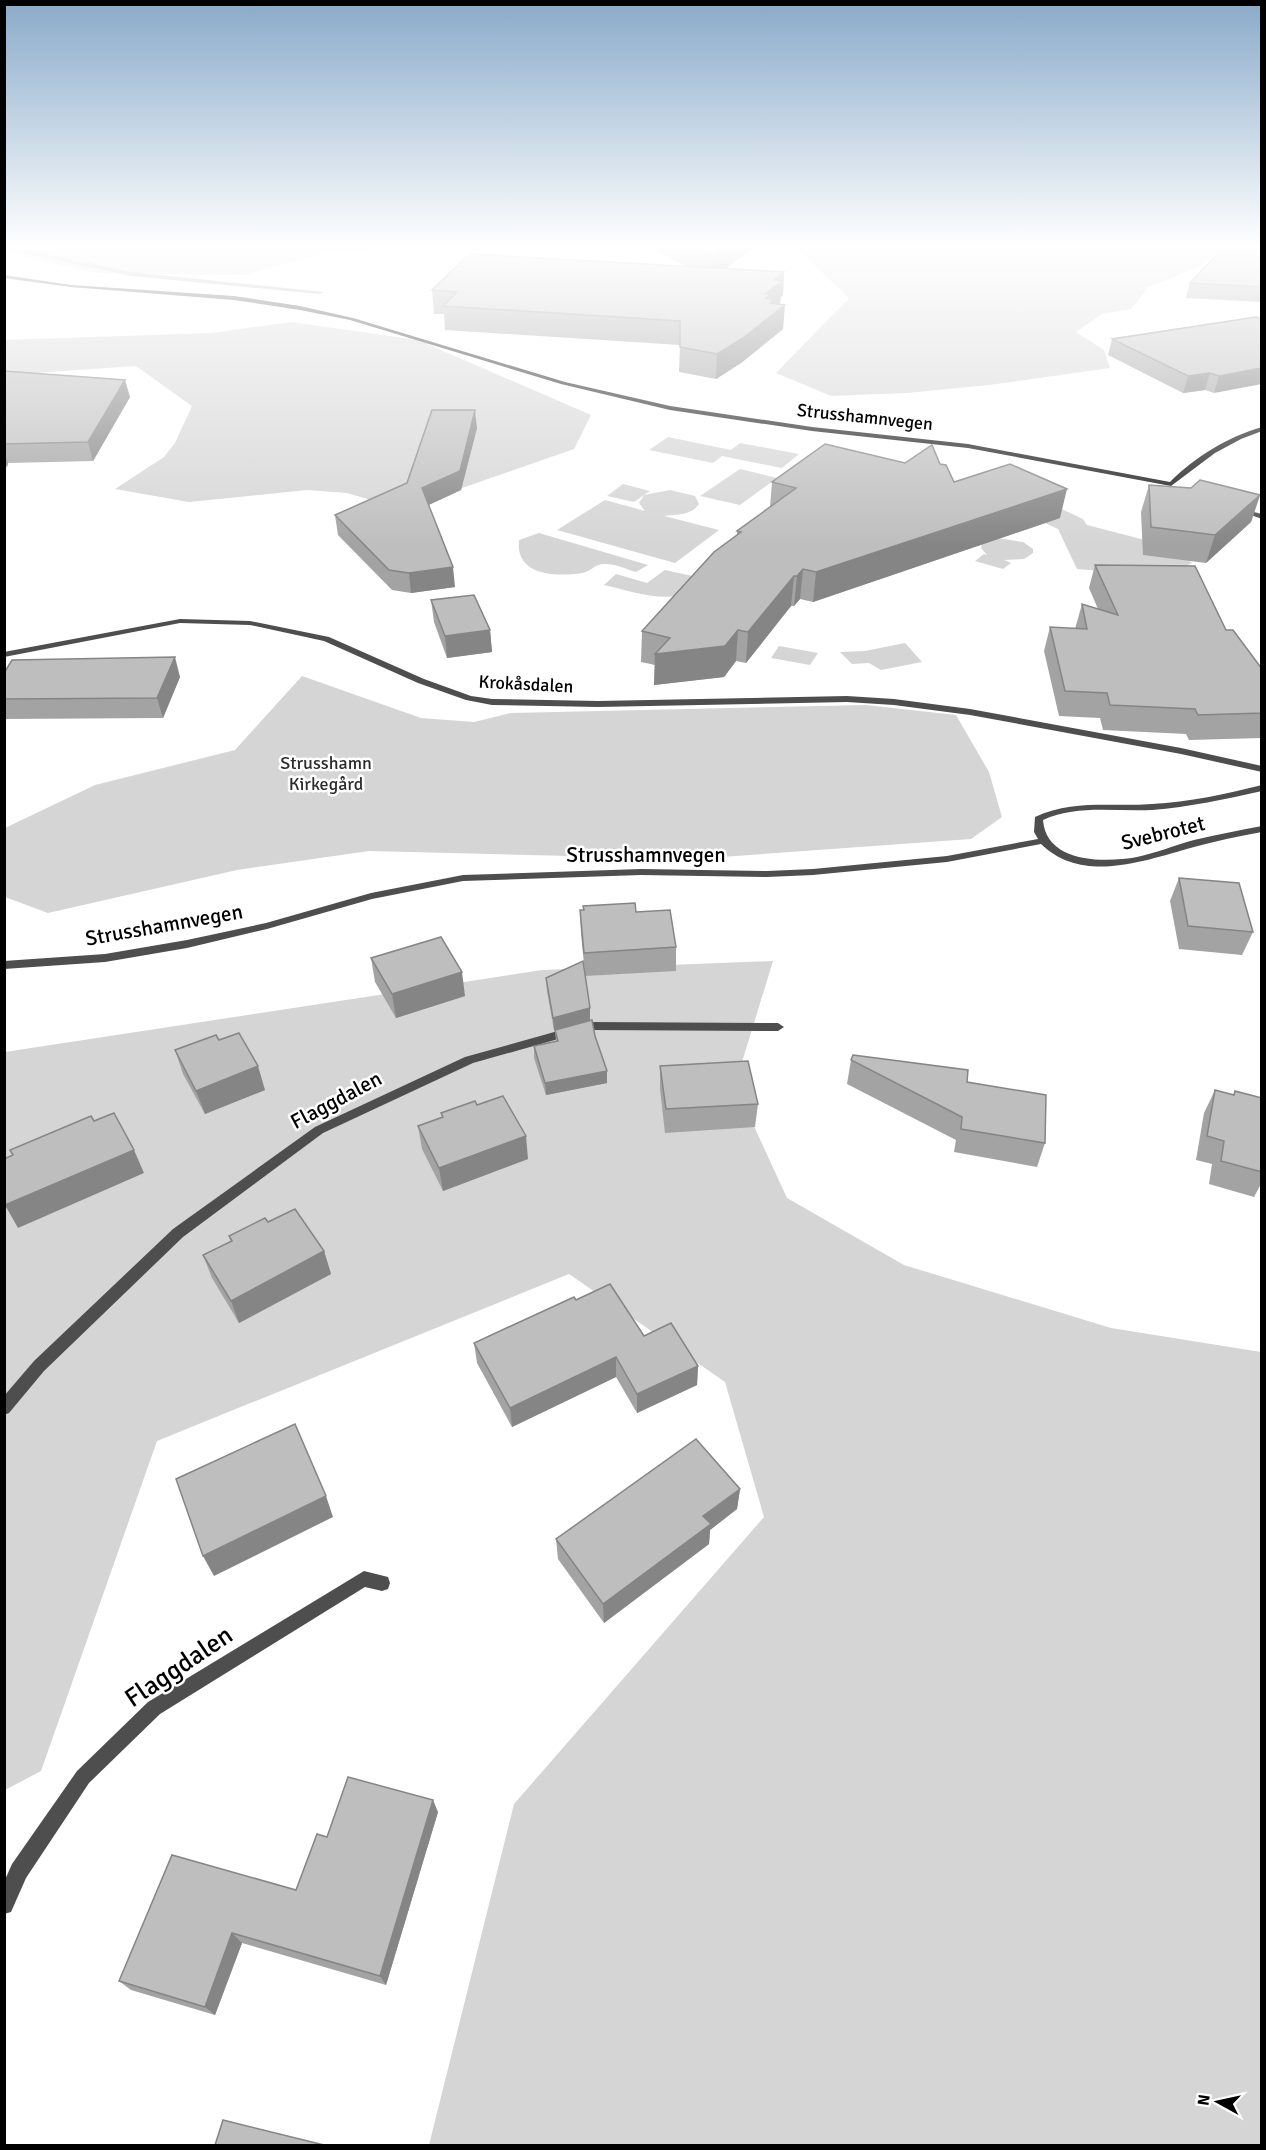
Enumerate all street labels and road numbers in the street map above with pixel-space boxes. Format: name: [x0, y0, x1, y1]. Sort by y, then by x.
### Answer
street label: Strusshamnvegen: [796, 399, 934, 435]
street label: Krokåsdalen: [478, 671, 574, 697]
street label: Svebrotet: [1119, 810, 1207, 856]
street label: Strusshamnvegen: [566, 842, 726, 868]
street label: Strusshamnvegen: [83, 898, 245, 952]
street label: Flaggdalen: [286, 1065, 386, 1135]
street label: Flaggdalen: [119, 1619, 239, 1715]

